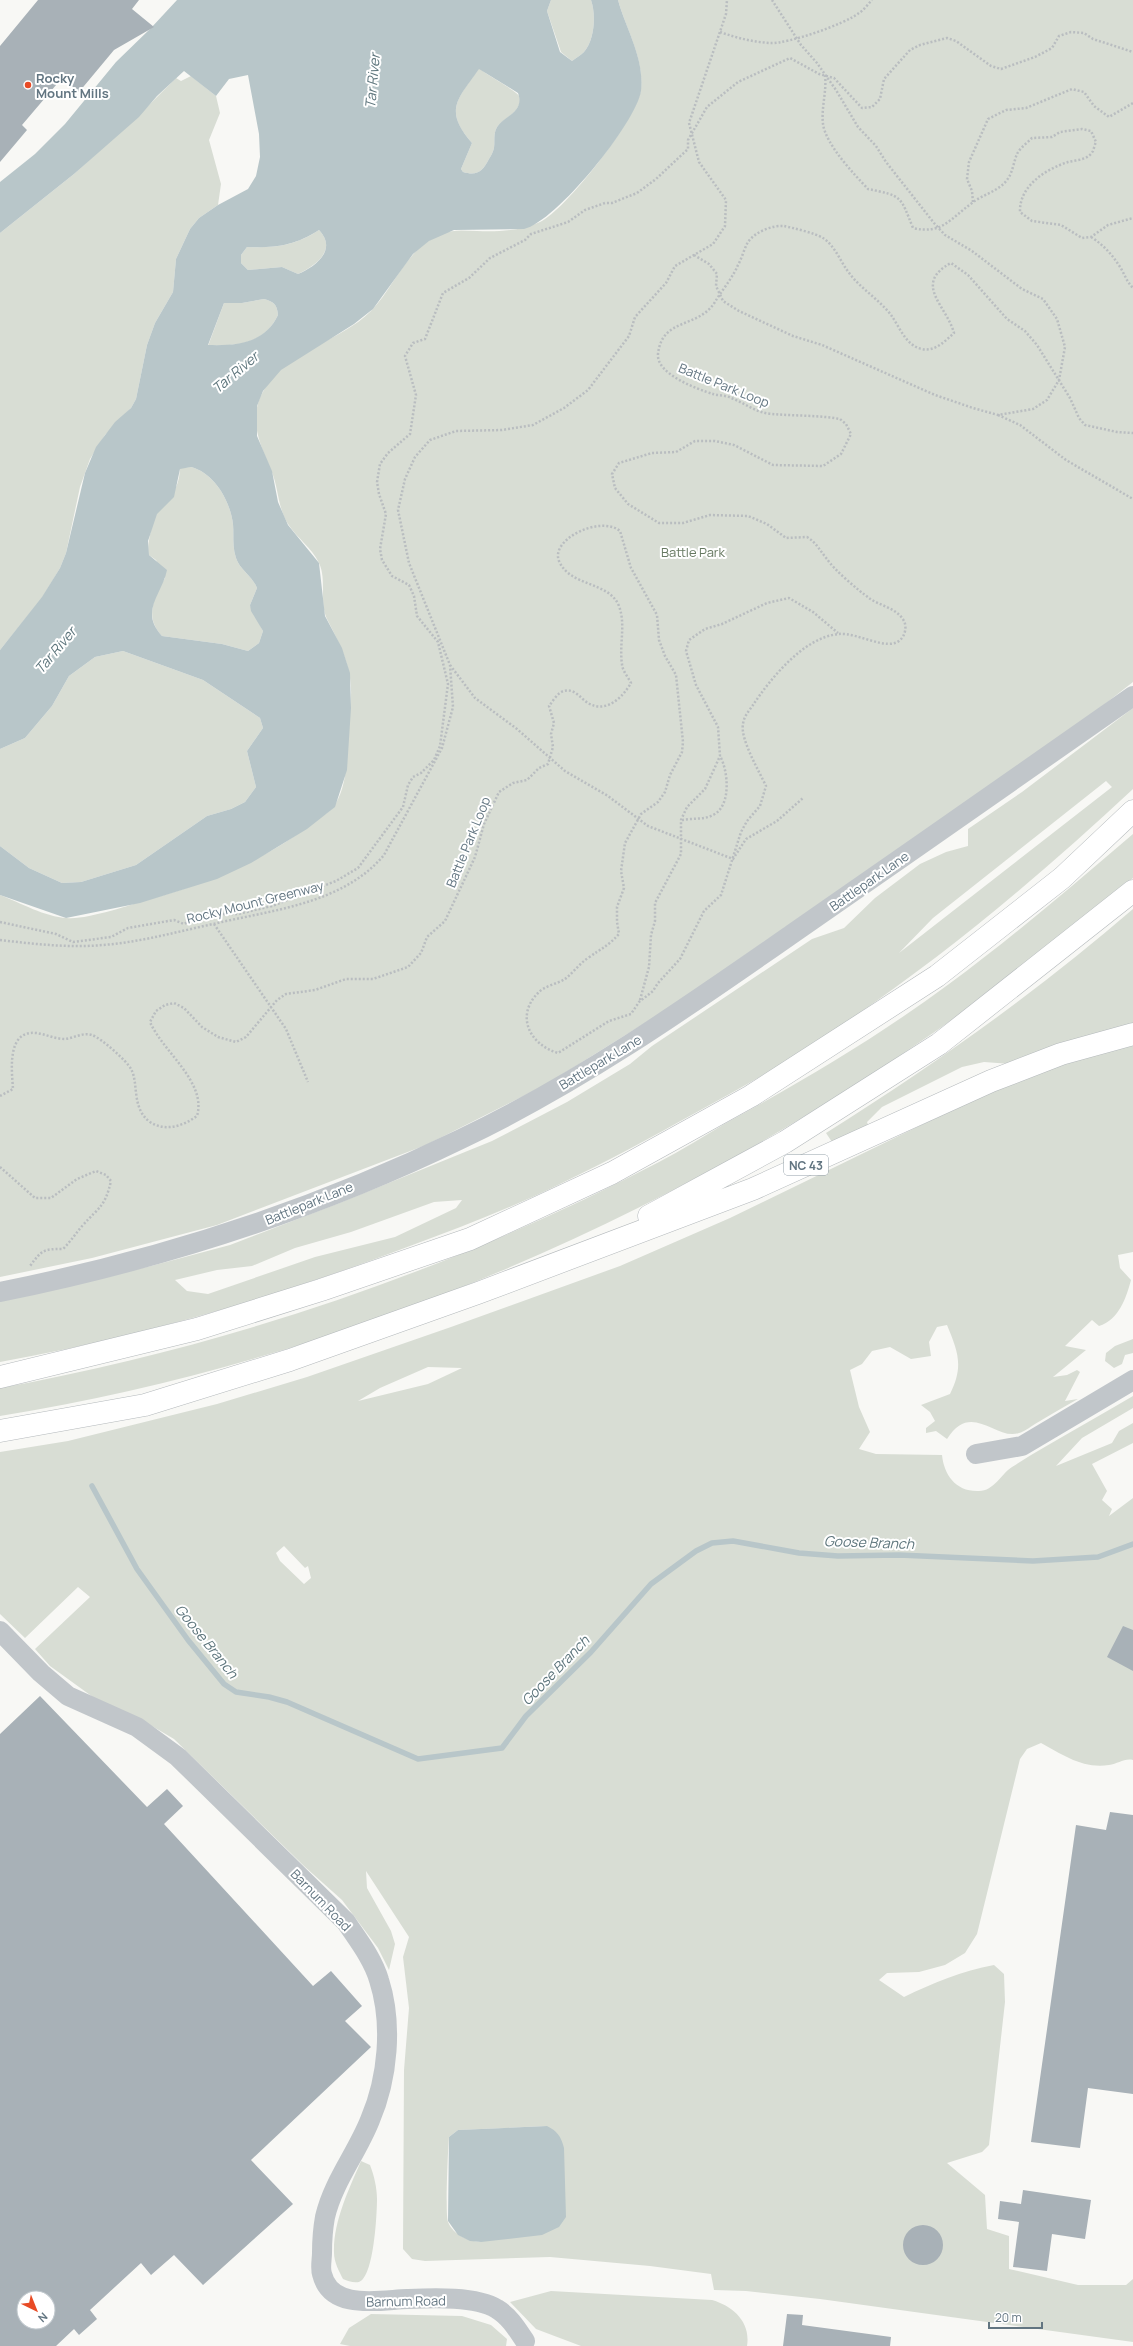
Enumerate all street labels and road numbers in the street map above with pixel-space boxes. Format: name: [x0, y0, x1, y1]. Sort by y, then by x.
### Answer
street label: Battle Park Loop: [676, 359, 772, 411]
street label: Battle Park Loop: [442, 794, 494, 890]
street label: Battlepark Lane: [826, 847, 913, 915]
street label: Rocky Mount Greenway: [185, 876, 326, 928]
street label: Battlepark Lane: [555, 1030, 645, 1094]
road number: NC 43: [784, 1155, 828, 1175]
street label: Battlepark Lane: [262, 1177, 356, 1229]
street label: Barnum Road: [287, 1865, 355, 1935]
street label: Barnum Road: [366, 2291, 446, 2311]

